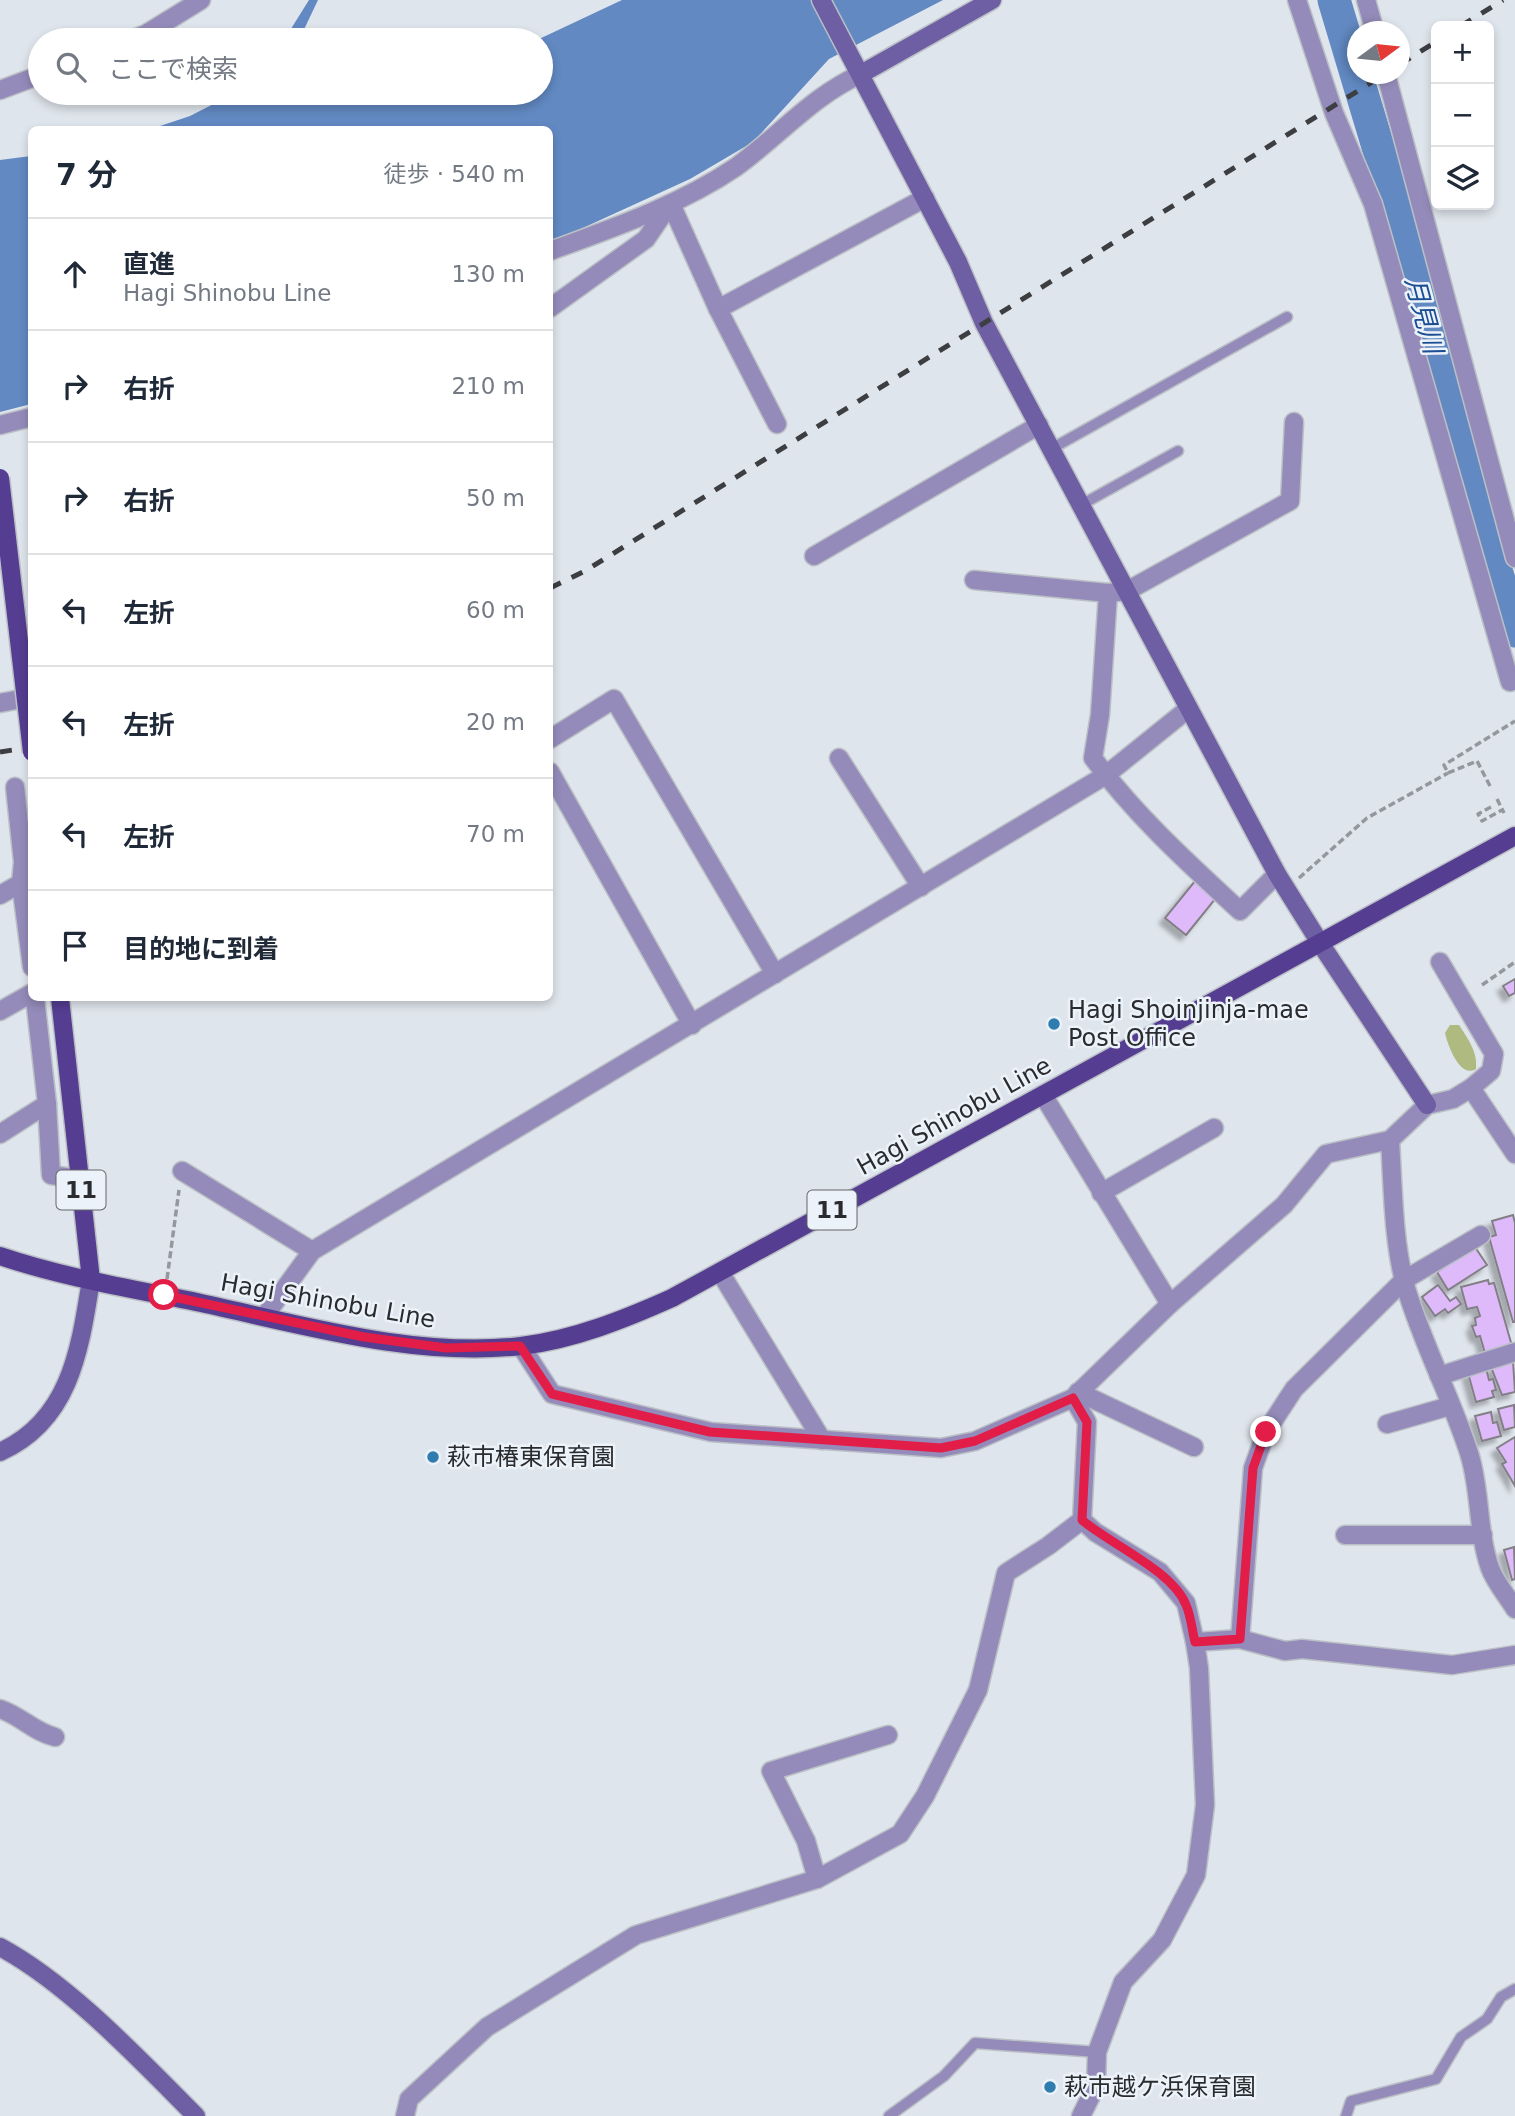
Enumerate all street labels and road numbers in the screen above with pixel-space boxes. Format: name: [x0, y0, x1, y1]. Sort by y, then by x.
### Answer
street label: Hagi Shinobu Line: [852, 1051, 1056, 1181]
road number: 11: [56, 1170, 106, 1210]
road number: 11: [808, 1190, 856, 1230]
street label: Hagi Shinobu Line: [219, 1268, 437, 1334]

